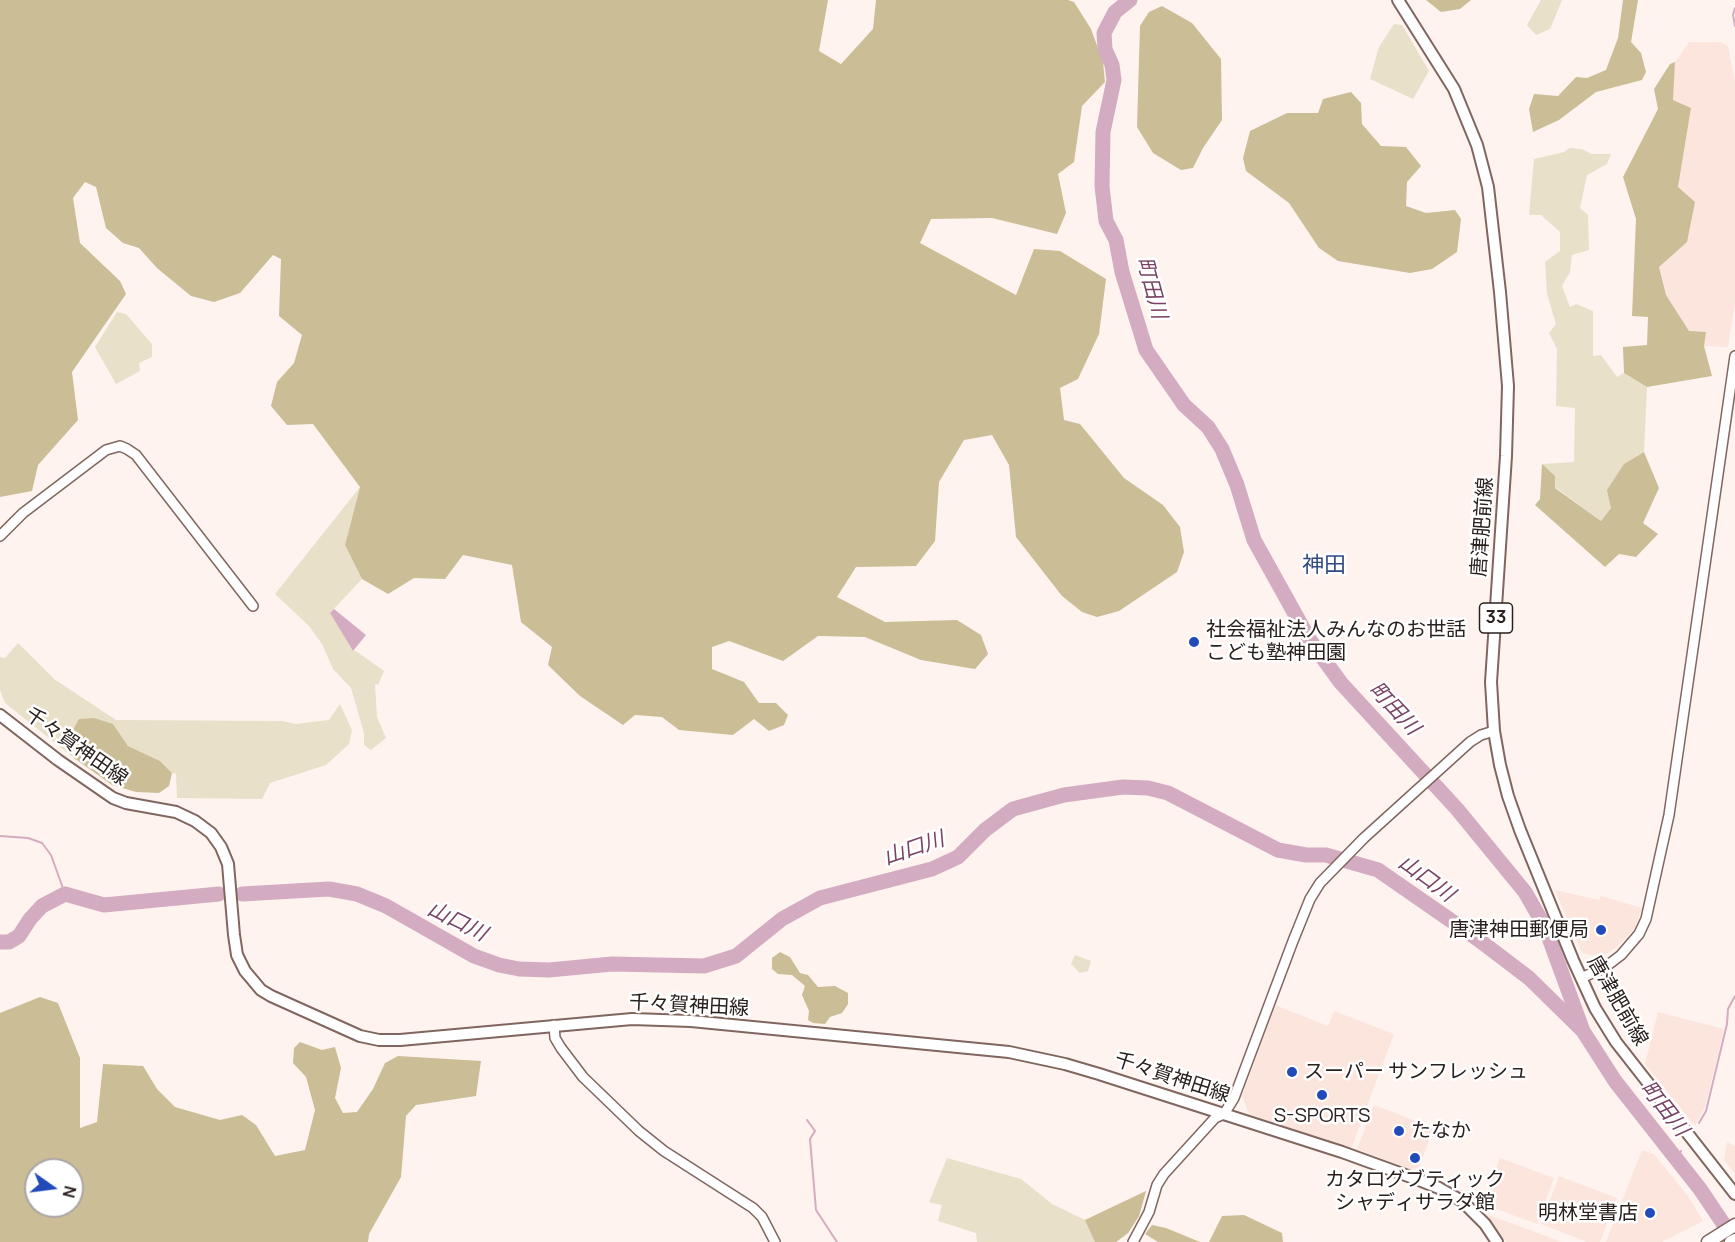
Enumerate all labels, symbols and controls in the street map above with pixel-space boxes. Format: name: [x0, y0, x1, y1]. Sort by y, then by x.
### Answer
water label: 町田川: [1131, 254, 1171, 322]
street label: 唐津肥前線: [1468, 476, 1498, 578]
district label: 神田: [1302, 553, 1346, 579]
road number: 33: [1480, 603, 1512, 633]
place label: 社会福祉法人みんなのお世話 こども塾神田園: [1206, 618, 1466, 665]
marker: 社会福祉法人みんなのお世話 こども塾神田園: [1187, 635, 1201, 649]
water label: 町田川: [1363, 677, 1425, 741]
street label: 千々賀神田線: [20, 703, 132, 791]
water label: 山口川: [880, 827, 948, 871]
water label: 山口川: [1393, 850, 1459, 908]
water label: 山口川: [423, 897, 491, 947]
place label: 唐津神田郵便局: [1449, 918, 1589, 942]
marker: 唐津神田郵便局: [1594, 923, 1608, 937]
street label: 唐津肥前線: [1582, 952, 1652, 1050]
street label: 千々賀神田線: [628, 991, 750, 1021]
street label: 千々賀神田線: [1111, 1048, 1233, 1108]
place label: スーパー サンフレッシュ: [1304, 1060, 1528, 1084]
marker: スーパー サンフレッシュ: [1285, 1065, 1299, 1079]
water label: 町田川: [1635, 1076, 1693, 1142]
marker: S-SPORTS: [1315, 1088, 1329, 1102]
place label: S-SPORTS: [1274, 1104, 1370, 1128]
place label: たなか: [1411, 1119, 1471, 1143]
marker: たなか: [1392, 1124, 1406, 1138]
marker: カタログブティック シャディサラダ館: [1408, 1151, 1422, 1165]
north arrow: [24, 1158, 84, 1218]
place label: カタログブティック シャディサラダ館: [1325, 1168, 1505, 1215]
text: N: [57, 1184, 82, 1200]
place label: 明林堂書店: [1538, 1201, 1638, 1225]
marker: 明林堂書店: [1643, 1206, 1657, 1220]

